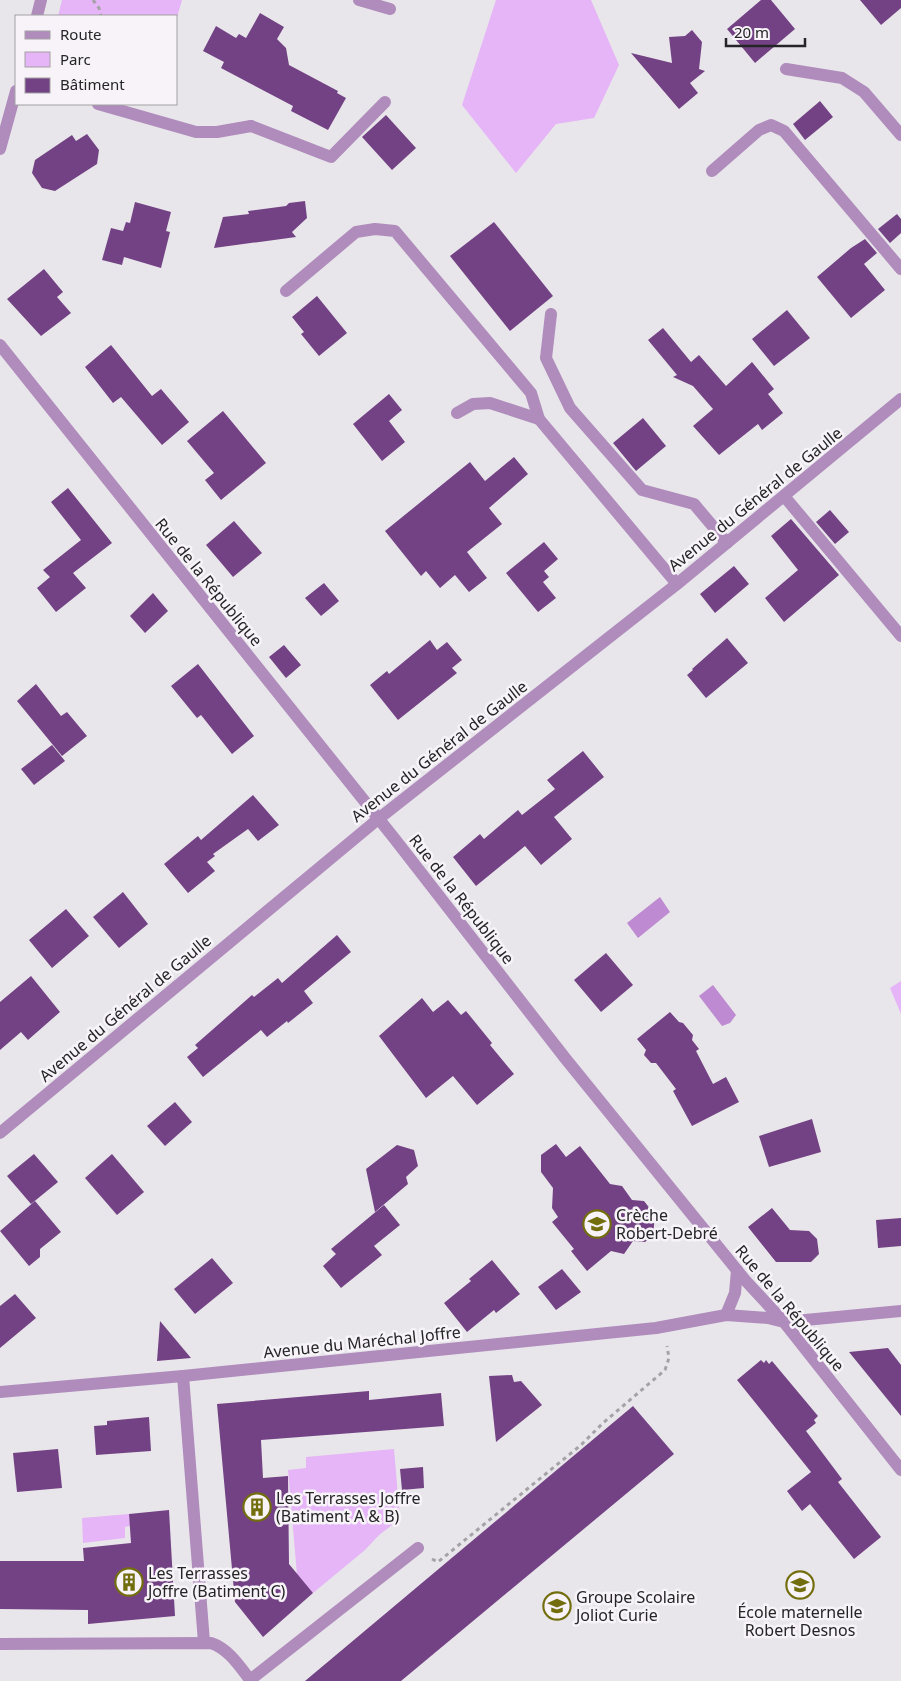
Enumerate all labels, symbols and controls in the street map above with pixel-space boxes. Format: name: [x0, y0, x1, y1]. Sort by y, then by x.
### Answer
legend: [15, 15, 178, 105]
scale bar: [726, 15, 805, 47]
text: 20 m: [734, 22, 769, 42]
text: Route: [60, 24, 102, 44]
text: Parc: [60, 49, 91, 69]
text: Bâtiment: [60, 74, 125, 94]
street label: Avenue du Général de Gaulle: [663, 422, 847, 576]
street label: Rue de la République: [150, 513, 268, 651]
street label: Avenue du Général de Gaulle: [346, 675, 532, 827]
street label: Rue de la République: [404, 830, 520, 968]
street label: Avenue du Général de Gaulle: [34, 929, 216, 1087]
place label: Crèche Robert-Debré: [616, 1204, 718, 1244]
school or university icon: Crèche Robert-Debré: [582, 1209, 612, 1239]
street label: Rue de la République: [731, 1240, 849, 1376]
street label: Avenue du Maréchal Joffre: [262, 1321, 462, 1363]
place label: Les Terrasses Joffre (Batiment A & B): [276, 1487, 420, 1527]
building icon: Les Terrasses Joffre (Batiment A & B): [242, 1492, 272, 1522]
place label: Les Terrasses Joffre (Batiment C): [146, 1562, 286, 1602]
building icon: Les Terrasses Joffre (Batiment C): [114, 1567, 144, 1597]
school or university icon: École maternelle Robert Desnos: [785, 1570, 815, 1600]
place label: Groupe Scolaire Joliot Curie: [574, 1586, 695, 1626]
school or university icon: Groupe Scolaire Joliot Curie: [542, 1591, 572, 1621]
place label: École maternelle Robert Desnos: [737, 1601, 863, 1641]

